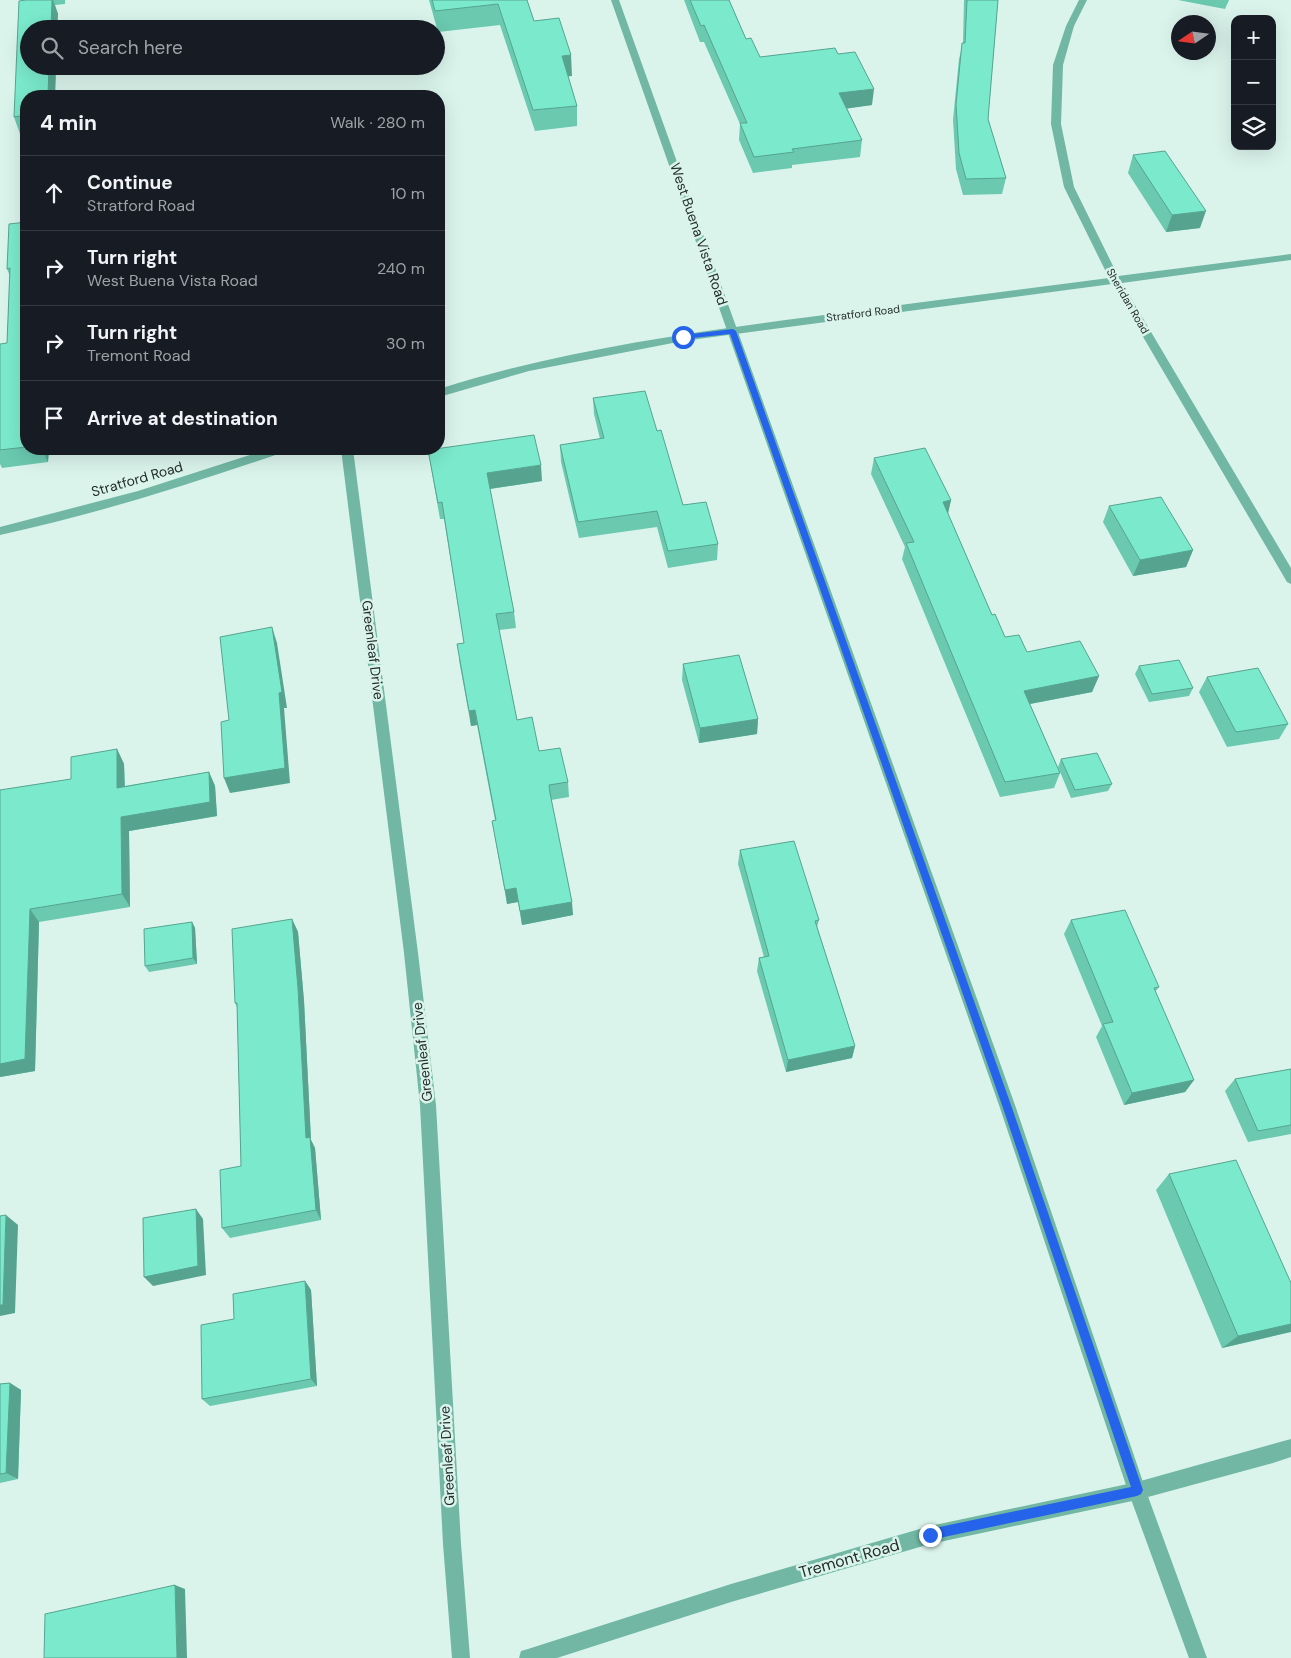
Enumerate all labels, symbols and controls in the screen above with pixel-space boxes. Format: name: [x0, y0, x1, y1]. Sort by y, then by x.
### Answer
north arrow: [1171, 15, 1216, 60]
map controls: [1231, 15, 1276, 150]
button: +: [1231, 15, 1276, 60]
search box: [20, 20, 445, 75]
icon: search: [38, 34, 66, 62]
text: Search here: [78, 35, 183, 60]
button: −: [1231, 60, 1276, 105]
button: layers: [1231, 105, 1276, 150]
text: 4 min: [40, 109, 97, 137]
text: Walk · 280 m: [330, 112, 425, 133]
street label: West Buena Vista Road: [666, 160, 732, 308]
text: Continue: [87, 170, 173, 195]
icon: ahead: [40, 179, 68, 207]
text: 10 m: [391, 183, 425, 204]
text: Stratford Road: [87, 195, 195, 216]
text: Turn right: [87, 245, 177, 270]
icon: right: [40, 254, 68, 282]
text: 240 m: [377, 258, 425, 279]
street label: Sheridan Road: [1104, 266, 1152, 336]
text: West Buena Vista Road: [87, 270, 258, 291]
street label: Stratford Road: [825, 302, 901, 324]
text: Turn right: [87, 320, 177, 345]
route start: [672, 326, 695, 349]
icon: right: [40, 329, 68, 357]
text: 30 m: [386, 333, 425, 354]
text: Tremont Road: [87, 345, 190, 366]
icon: arrive: [40, 404, 68, 432]
text: Arrive at destination: [87, 406, 278, 431]
street label: Stratford Road: [89, 457, 185, 501]
street label: Greenleaf Drive: [358, 599, 388, 701]
street label: Greenleaf Drive: [408, 1001, 436, 1103]
street label: Greenleaf Drive: [435, 1406, 459, 1506]
route end: [919, 1524, 942, 1547]
street label: Tremont Road: [797, 1534, 902, 1583]

